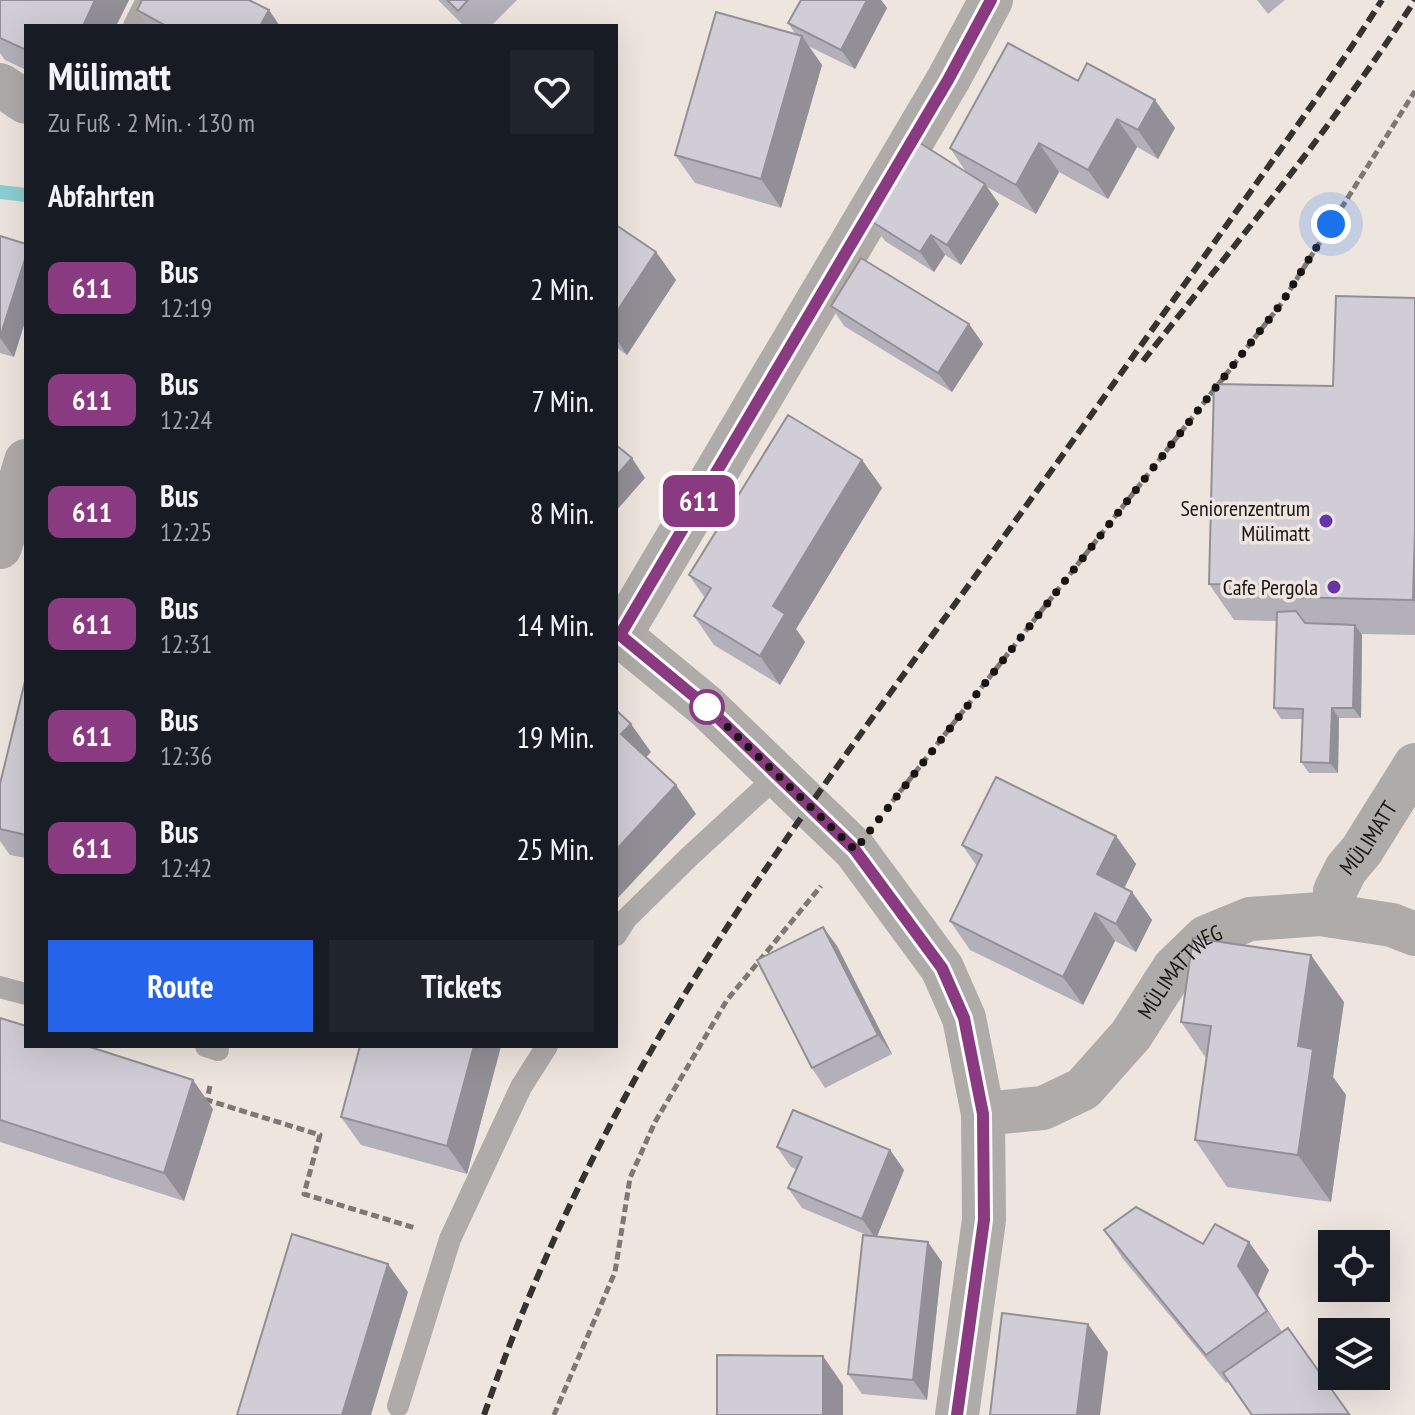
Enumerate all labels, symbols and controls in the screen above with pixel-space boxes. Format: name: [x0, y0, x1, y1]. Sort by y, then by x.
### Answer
button: heart: [510, 50, 594, 134]
text: Mülimatt: [48, 51, 171, 100]
text: Zu Fuß · 2 Min. · 130 m: [48, 106, 255, 139]
text: Abfahrten: [48, 176, 154, 215]
your location: [1311, 204, 1351, 244]
text: Bus: [160, 252, 199, 291]
text: 611: [72, 269, 112, 306]
text: 2 Min.: [530, 269, 594, 308]
text: 12:19: [160, 291, 212, 324]
text: Bus: [160, 364, 199, 403]
text: 611: [72, 381, 112, 418]
text: 7 Min.: [531, 381, 594, 420]
text: 12:24: [160, 403, 212, 436]
line badge: 611: [653, 475, 745, 527]
text: Bus: [160, 476, 199, 515]
text: 611: [679, 482, 719, 519]
text: 611: [72, 493, 112, 530]
text: 8 Min.: [530, 493, 594, 532]
place label: Seniorenzentrum Mülimatt: [1180, 494, 1310, 547]
marker: Seniorenzentrum Mülimatt: [1317, 512, 1335, 530]
text: 12:25: [160, 515, 212, 548]
place label: Cafe Pergola: [1223, 573, 1318, 601]
marker: Cafe Pergola: [1325, 578, 1343, 596]
text: Bus: [160, 588, 199, 627]
text: 611: [72, 605, 112, 642]
text: 14 Min.: [517, 605, 594, 644]
text: 12:31: [160, 627, 212, 660]
unlabelled marker: [690, 690, 724, 724]
text: Bus: [160, 700, 199, 739]
text: 611: [72, 717, 112, 754]
text: 19 Min.: [517, 717, 594, 756]
text: 12:36: [160, 739, 212, 772]
street label: MÜLIMATT: [1333, 796, 1403, 880]
text: Bus: [160, 812, 199, 851]
text: 611: [72, 829, 112, 866]
text: 25 Min.: [517, 829, 594, 868]
text: 12:42: [160, 851, 212, 884]
street label: MÜLIMATTWEG: [1131, 918, 1226, 1024]
button: Route: [48, 940, 313, 1032]
button: Tickets: [329, 940, 594, 1032]
map controls: [1318, 1230, 1390, 1390]
button: locate: [1318, 1230, 1390, 1302]
button: layers: [1318, 1318, 1390, 1390]

